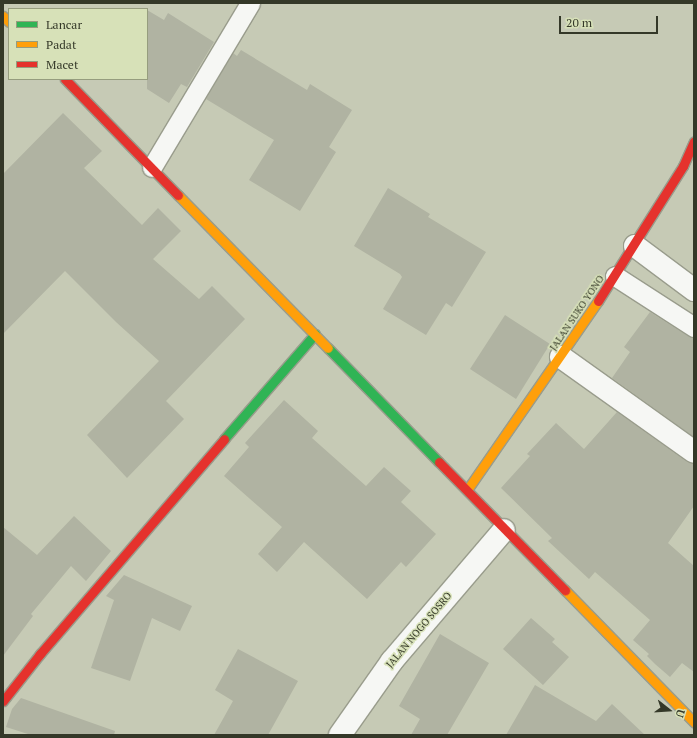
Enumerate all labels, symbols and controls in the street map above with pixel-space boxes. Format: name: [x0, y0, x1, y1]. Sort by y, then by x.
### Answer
legend: [8, 8, 148, 80]
scale bar: [561, 8, 660, 34]
text: 20 m: [566, 15, 592, 30]
text: Lancar: [46, 17, 82, 32]
text: Padat: [46, 37, 76, 52]
text: Macet: [46, 57, 78, 72]
street label: JALAN SUKO YONO: [547, 273, 607, 353]
street label: JALAN NOGO SOSRO: [384, 590, 454, 670]
north arrow: [649, 690, 689, 730]
text: U: [673, 708, 688, 719]

